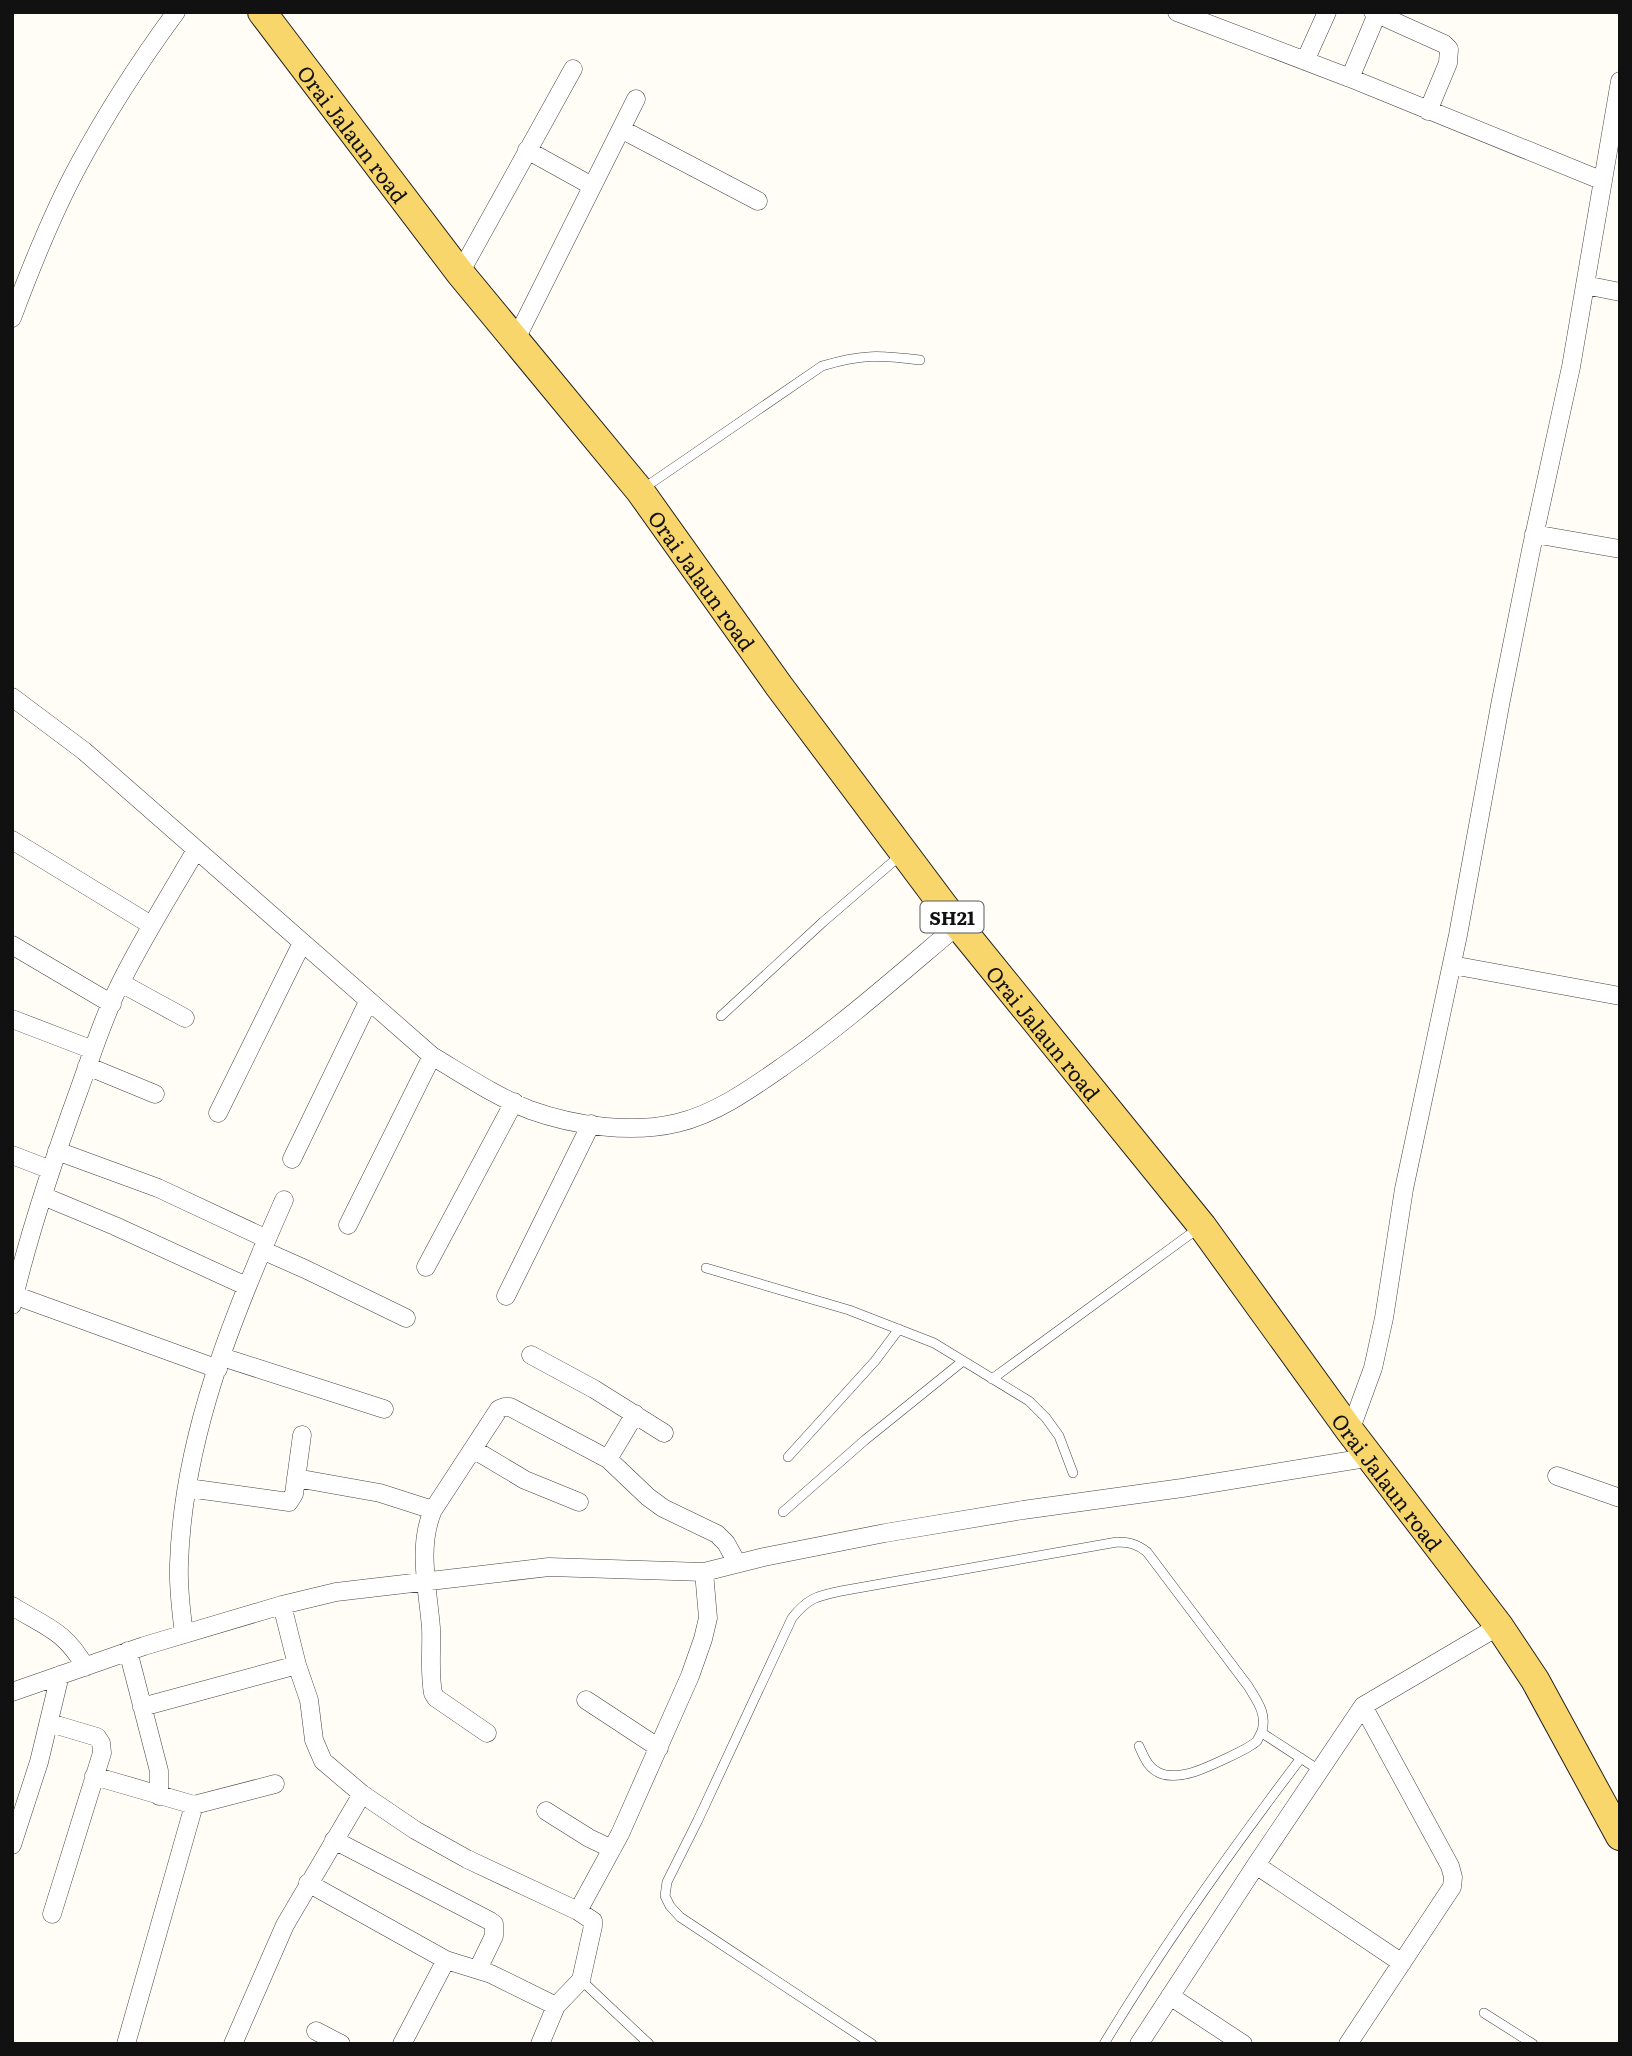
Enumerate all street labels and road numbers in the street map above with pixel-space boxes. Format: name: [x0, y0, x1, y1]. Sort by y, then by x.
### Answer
street label: Orai Jalaun road: [291, 58, 416, 209]
street label: Orai Jalaun road: [642, 503, 764, 656]
road number: SH21: [920, 902, 984, 932]
street label: Orai Jalaun road: [980, 958, 1109, 1106]
street label: Orai Jalaun road: [1326, 1406, 1451, 1557]

